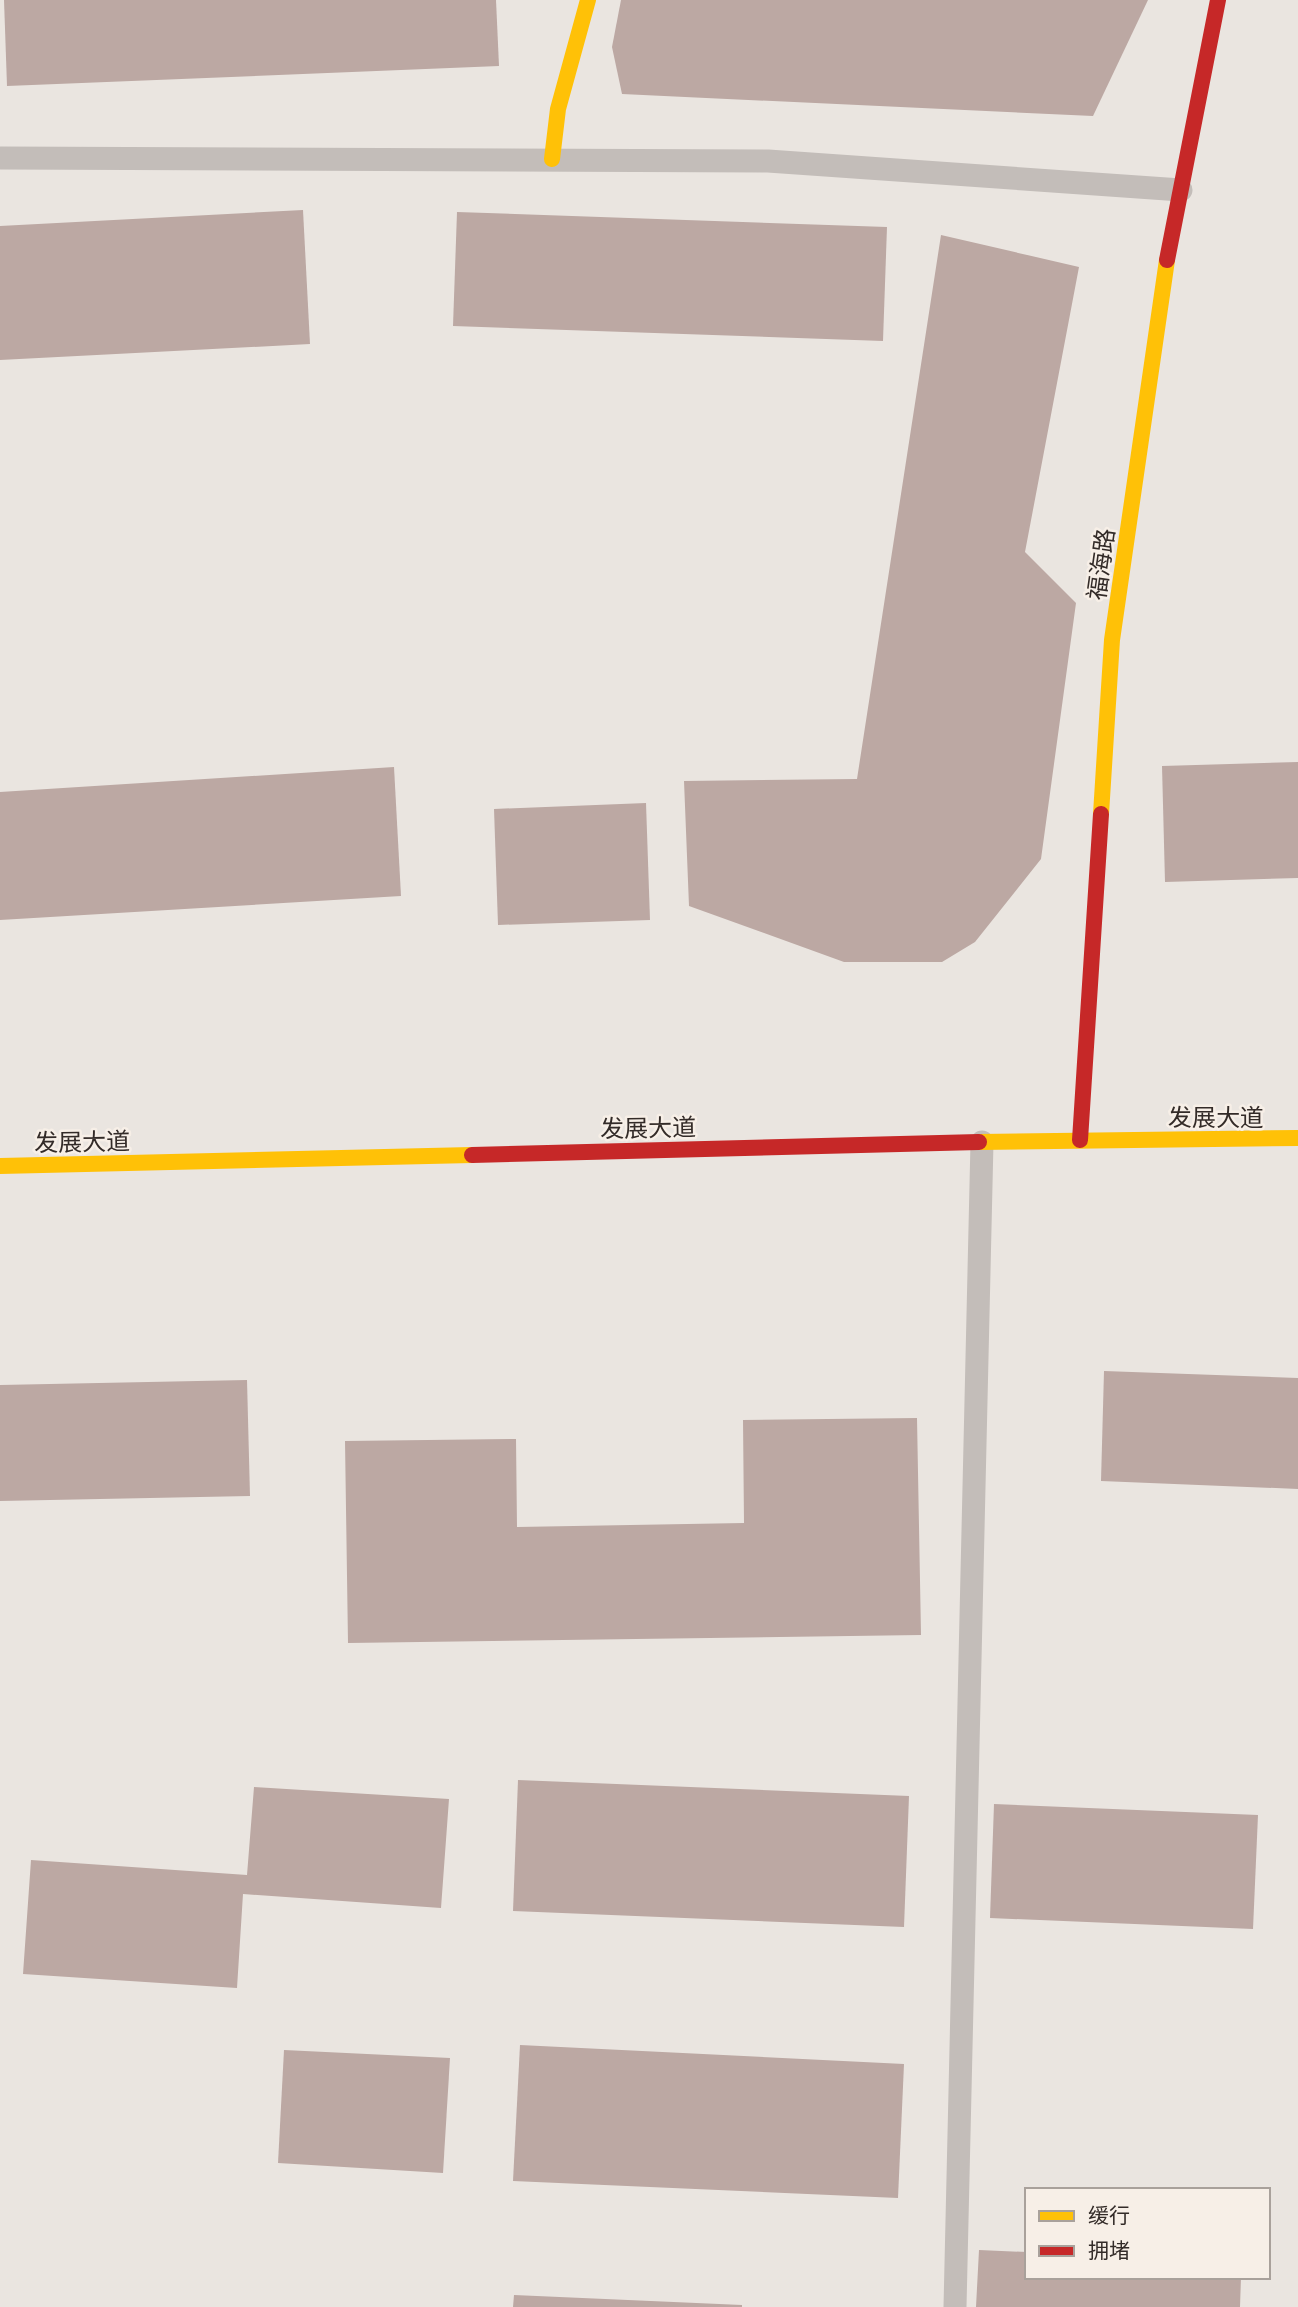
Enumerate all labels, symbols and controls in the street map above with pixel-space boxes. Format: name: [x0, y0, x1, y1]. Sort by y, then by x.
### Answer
street label: 福海路: [1079, 526, 1121, 602]
street label: 发展大道: [1168, 1100, 1264, 1133]
street label: 发展大道: [600, 1110, 696, 1144]
street label: 发展大道: [34, 1124, 130, 1158]
legend: [1025, 2188, 1270, 2279]
text: 缓行: [1088, 2201, 1130, 2229]
text: 拥堵: [1088, 2236, 1130, 2264]

